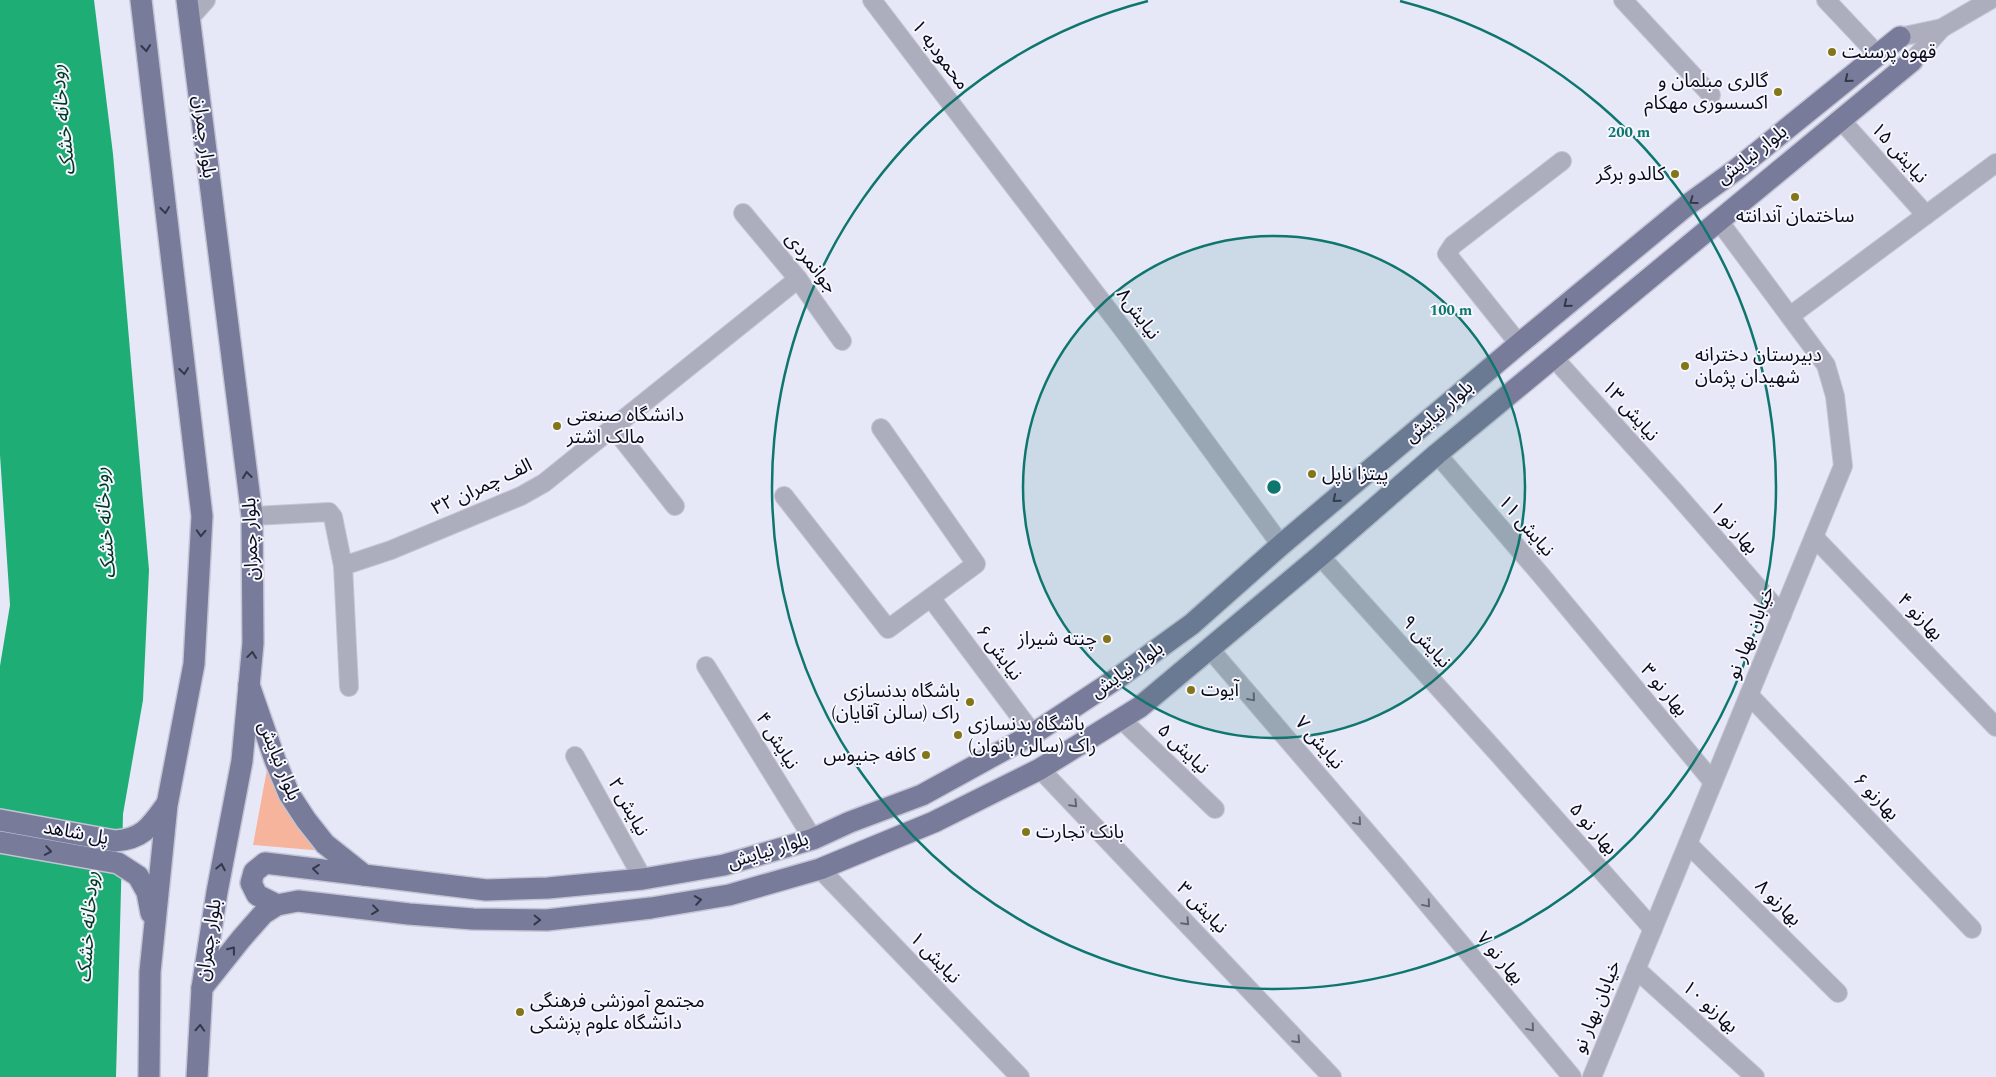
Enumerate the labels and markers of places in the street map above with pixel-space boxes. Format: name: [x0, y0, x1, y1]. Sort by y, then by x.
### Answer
place label: قهوه پرسنت: [1842, 38, 1936, 67]
marker: قهوه پرسنت: [1826, 46, 1838, 58]
place label: گالری مبلمان و اکسسوری مهکام: [1644, 67, 1769, 118]
marker: گالری مبلمان و اکسسوری مهکام: [1772, 86, 1784, 98]
place label: کالدو برگر: [1595, 160, 1666, 189]
marker: کالدو برگر: [1669, 168, 1681, 180]
marker: ساختمان آندانته: [1789, 191, 1801, 203]
place label: ساختمان آندانته: [1736, 202, 1854, 231]
place label: دبیرستان دخترانه شهیدان پژمان: [1695, 341, 1822, 392]
marker: دبیرستان دخترانه شهیدان پژمان: [1679, 360, 1691, 372]
place label: دانشگاه صنعتی مالک اشتر: [566, 401, 684, 452]
marker: دانشگاه صنعتی مالک اشتر: [551, 420, 563, 432]
place label: پیتزا ناپل: [1322, 460, 1388, 489]
marker: پیتزا ناپل: [1306, 468, 1318, 480]
centre of rings: [1265, 478, 1283, 496]
place label: چنته شیراز: [1017, 625, 1097, 654]
marker: چنته شیراز: [1101, 633, 1113, 645]
place label: آیوت: [1201, 676, 1240, 705]
place label: باشگاه بدنسازی راک (سالن آقایان): [831, 677, 960, 728]
marker: آیوت: [1185, 684, 1197, 696]
marker: باشگاه بدنسازی راک (سالن آقایان): [964, 696, 976, 708]
place label: باشگاه بدنسازی راک (سالن بانوان): [968, 710, 1096, 761]
marker: باشگاه بدنسازی راک (سالن بانوان): [952, 729, 964, 741]
place label: کافه جنیوس: [823, 741, 917, 770]
marker: کافه جنیوس: [920, 749, 932, 761]
place label: بانک تجارت: [1036, 818, 1124, 847]
marker: بانک تجارت: [1020, 826, 1032, 838]
place label: مجتمع آموزشی فرهنگی دانشگاه علوم پزشکی: [530, 987, 705, 1038]
marker: مجتمع آموزشی فرهنگی دانشگاه علوم پزشکی: [514, 1006, 526, 1018]

